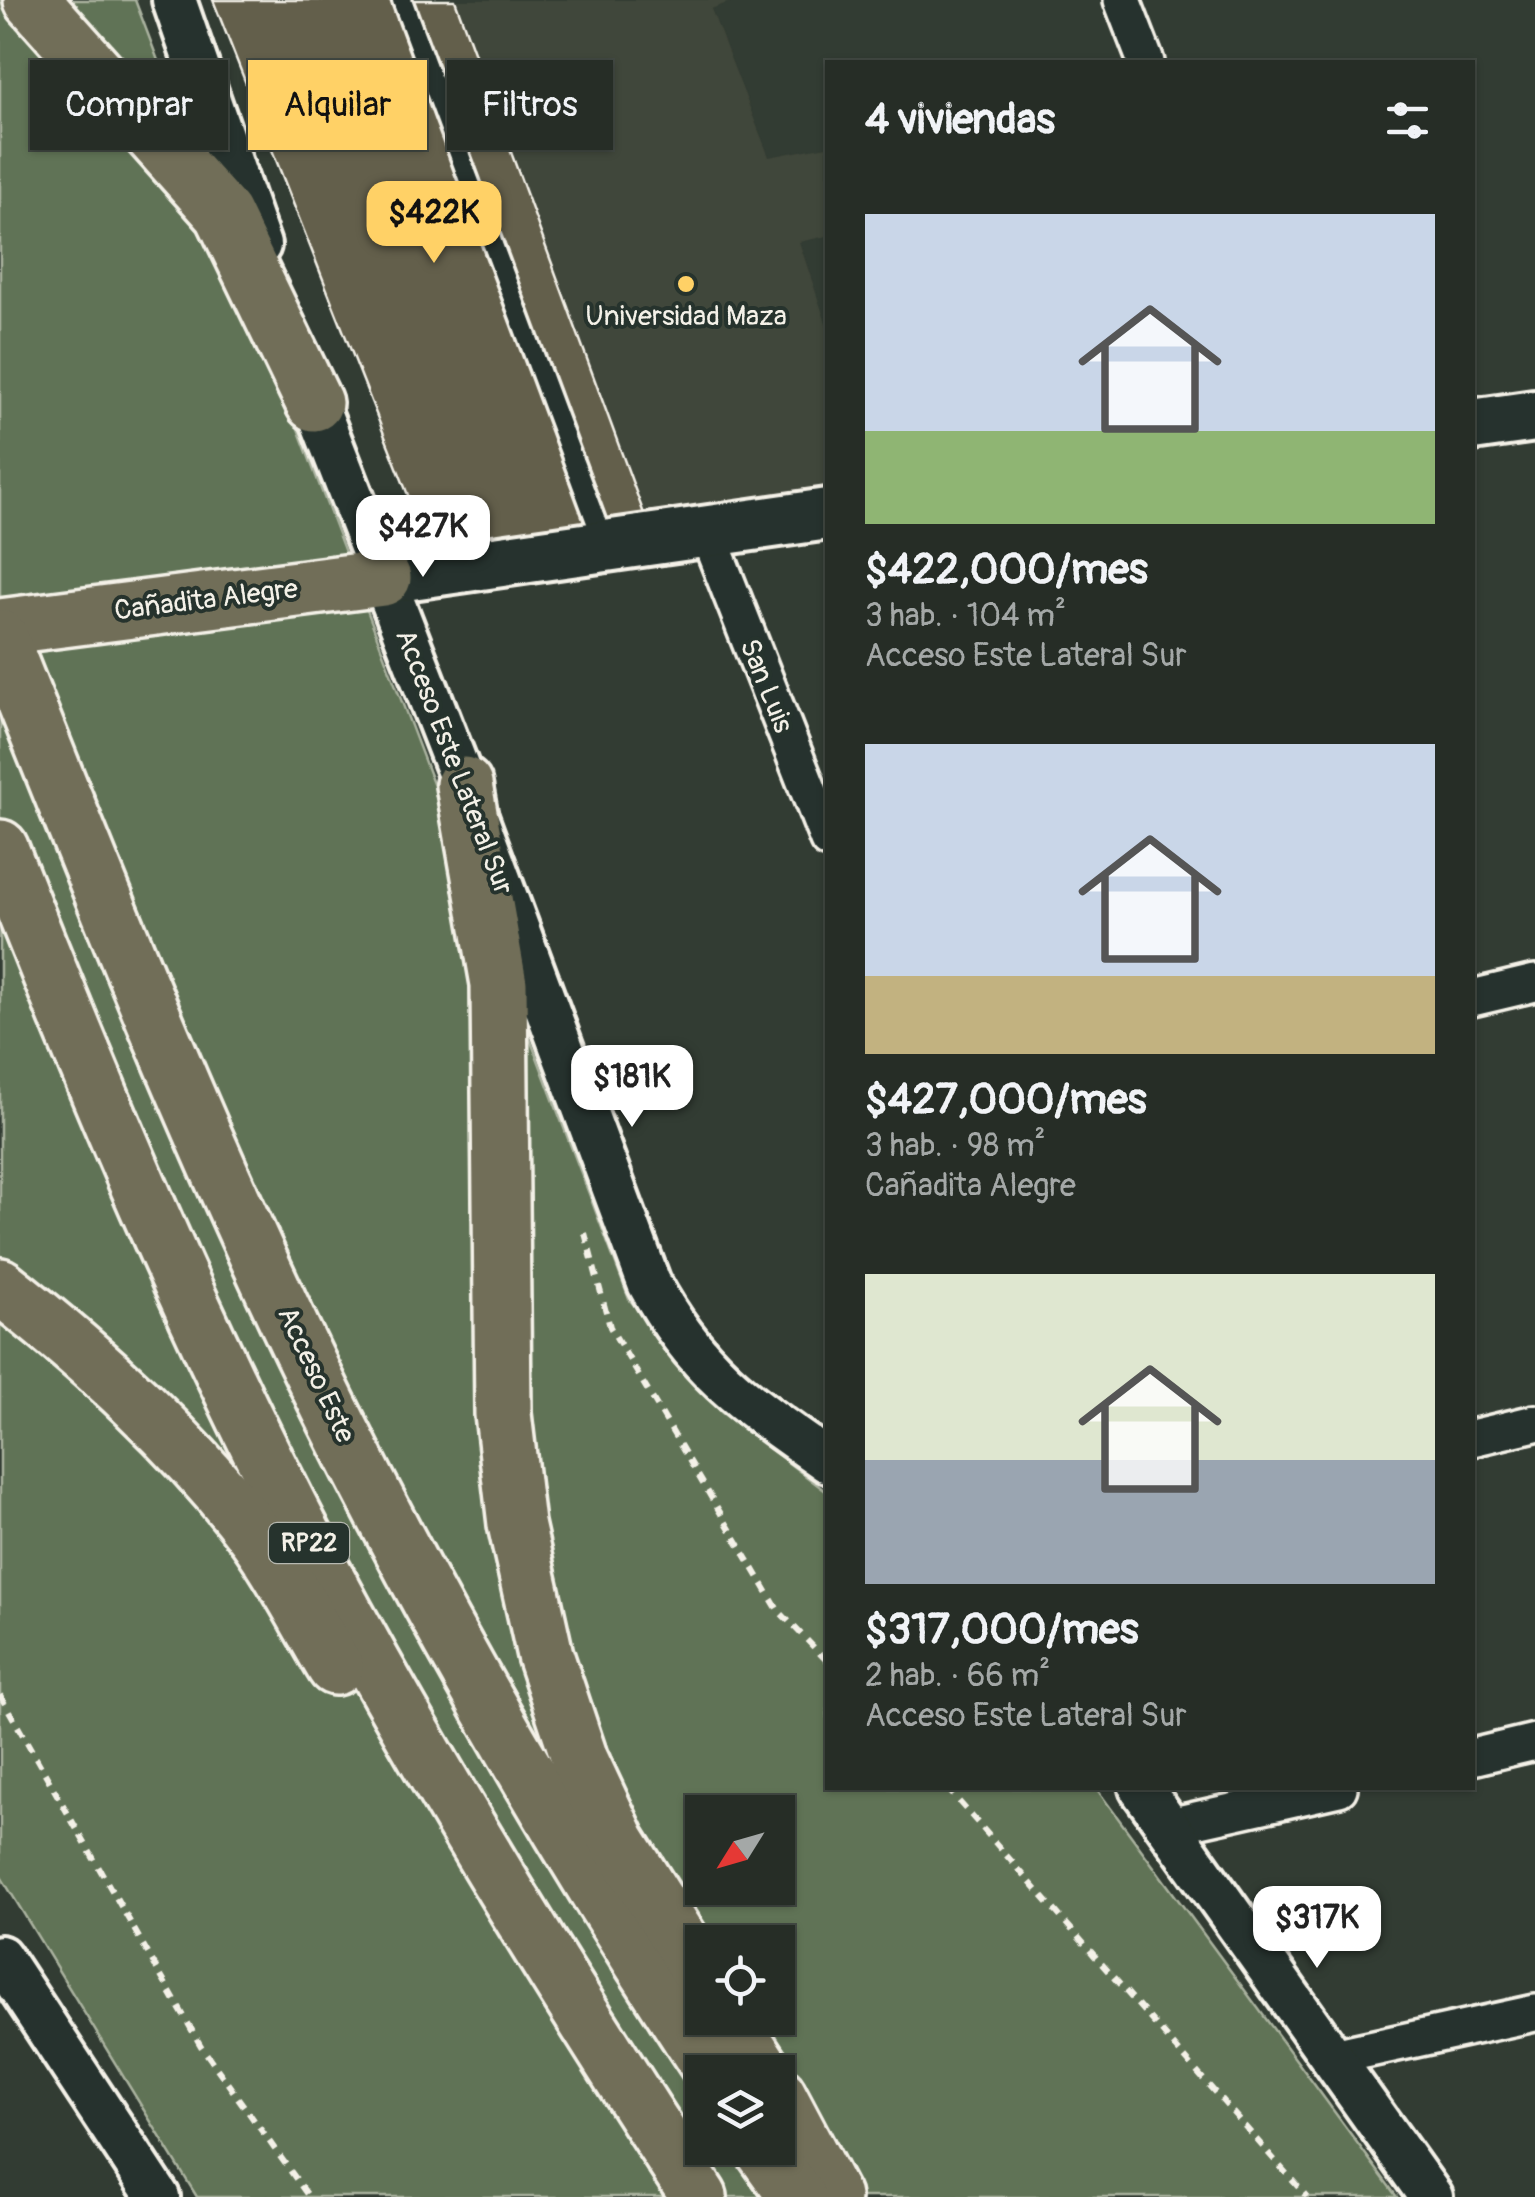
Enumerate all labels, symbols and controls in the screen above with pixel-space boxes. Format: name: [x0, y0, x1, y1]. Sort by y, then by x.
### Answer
chip: Comprar: [30, 60, 228, 150]
chip: Alquilar: [248, 60, 427, 150]
chip: Filtros: [447, 60, 613, 150]
icon: filters: [1380, 93, 1435, 148]
text: 4 viviendas: [865, 94, 1055, 146]
pin: $422K: [364, 181, 504, 266]
text: $422K: [389, 193, 479, 233]
marker: Universidad Maza: [675, 273, 697, 295]
icon: home: [1060, 279, 1240, 459]
place label: Universidad Maza: [585, 299, 787, 334]
pin: $427K: [353, 495, 493, 580]
text: $427K: [378, 507, 468, 547]
text: $422,000/mes: [865, 544, 1148, 596]
street label: Cañadita Alegre: [112, 571, 300, 629]
text: 3 hab. · 104 m²: [865, 596, 1066, 636]
street label: Acceso Este Lateral Sur: [387, 624, 521, 900]
street label: San Luis: [731, 634, 801, 738]
text: Acceso Este Lateral Sur: [865, 636, 1187, 676]
icon: home: [1060, 809, 1240, 989]
pin: $181K: [562, 1045, 702, 1130]
text: $181K: [593, 1057, 671, 1097]
text: $427,000/mes: [865, 1074, 1146, 1126]
text: 3 hab. · 98 m²: [865, 1126, 1046, 1166]
text: Cañadita Alegre: [865, 1166, 1076, 1206]
street label: Acceso Este: [269, 1301, 363, 1449]
icon: home: [1060, 1339, 1240, 1519]
road number: RP22: [269, 1523, 349, 1563]
text: $317,000/mes: [865, 1604, 1138, 1656]
text: 2 hab. · 66 m²: [865, 1656, 1050, 1696]
text: Acceso Este Lateral Sur: [865, 1696, 1187, 1736]
north arrow: [685, 1795, 795, 1905]
map controls: [685, 1795, 795, 2165]
pin: $317K: [1247, 1886, 1387, 1971]
text: $317K: [1275, 1898, 1359, 1938]
button: locate: [685, 1925, 795, 2035]
button: layers: [685, 2055, 795, 2165]

